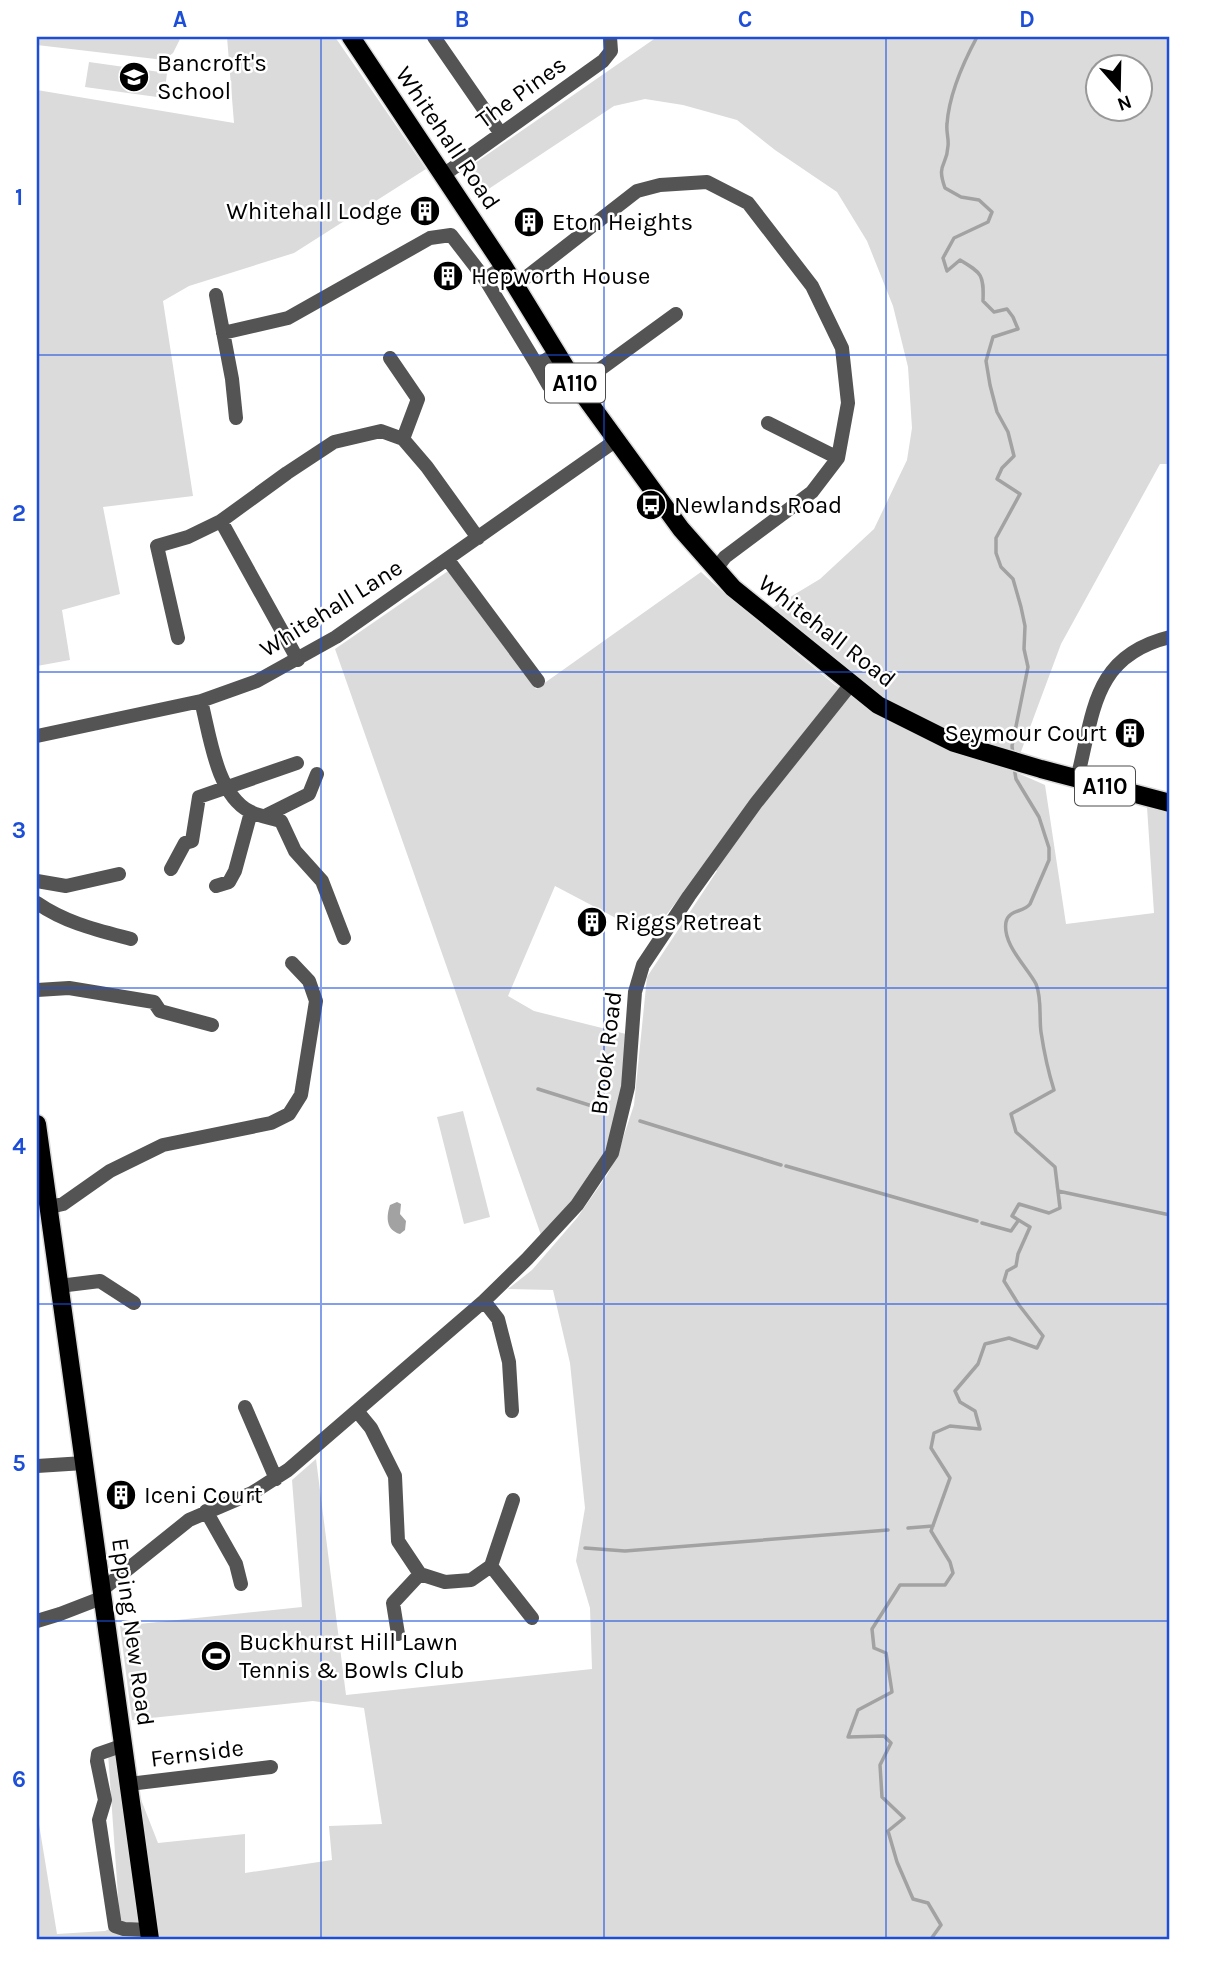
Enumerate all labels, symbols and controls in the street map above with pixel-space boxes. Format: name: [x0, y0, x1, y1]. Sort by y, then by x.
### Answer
text: A: [173, 6, 187, 33]
text: B: [455, 6, 469, 33]
text: C: [738, 6, 752, 33]
text: D: [1019, 6, 1035, 33]
place label: Bancroft's School: [157, 49, 267, 105]
street label: The Pines: [471, 50, 571, 134]
north arrow: [1084, 52, 1154, 122]
school or university icon: Bancroft's School: [117, 60, 151, 94]
street label: Whitehall Road: [390, 61, 506, 215]
text: N: [1114, 90, 1135, 116]
text: 1: [15, 184, 23, 211]
building icon: Whitehall Lodge: [408, 194, 442, 228]
place label: Whitehall Lodge: [226, 197, 402, 225]
building icon: Eton Heights: [512, 205, 546, 239]
place label: Eton Heights: [552, 208, 693, 236]
building icon: Hepworth House: [431, 259, 465, 293]
place label: Hepworth House: [471, 262, 650, 290]
road number: A110: [545, 364, 605, 402]
bus stop icon: Newlands Road: [634, 488, 668, 522]
place label: Newlands Road: [674, 491, 842, 519]
text: 2: [12, 500, 26, 527]
street label: Whitehall Lane: [255, 553, 407, 663]
street label: Whitehall Road: [753, 569, 901, 693]
building icon: Seymour Court: [1113, 716, 1147, 750]
place label: Seymour Court: [944, 719, 1107, 747]
road number: A110: [1075, 766, 1135, 806]
text: 3: [12, 817, 26, 844]
building icon: Riggs Retreat: [575, 905, 609, 939]
place label: Riggs Retreat: [615, 908, 762, 936]
street label: Brook Road: [585, 990, 627, 1116]
text: 4: [12, 1133, 26, 1160]
text: 5: [12, 1450, 26, 1477]
building icon: Iceni Court: [104, 1478, 138, 1512]
place label: Iceni Court: [144, 1481, 263, 1509]
street label: Epping New Road: [106, 1536, 160, 1728]
place label: Buckhurst Hill Lawn Tennis & Bowls Club: [239, 1628, 464, 1684]
sports icon: Buckhurst Hill Lawn Tennis & Bowls Club: [199, 1639, 233, 1673]
street label: Fernside: [149, 1733, 245, 1773]
text: 6: [12, 1766, 26, 1793]

